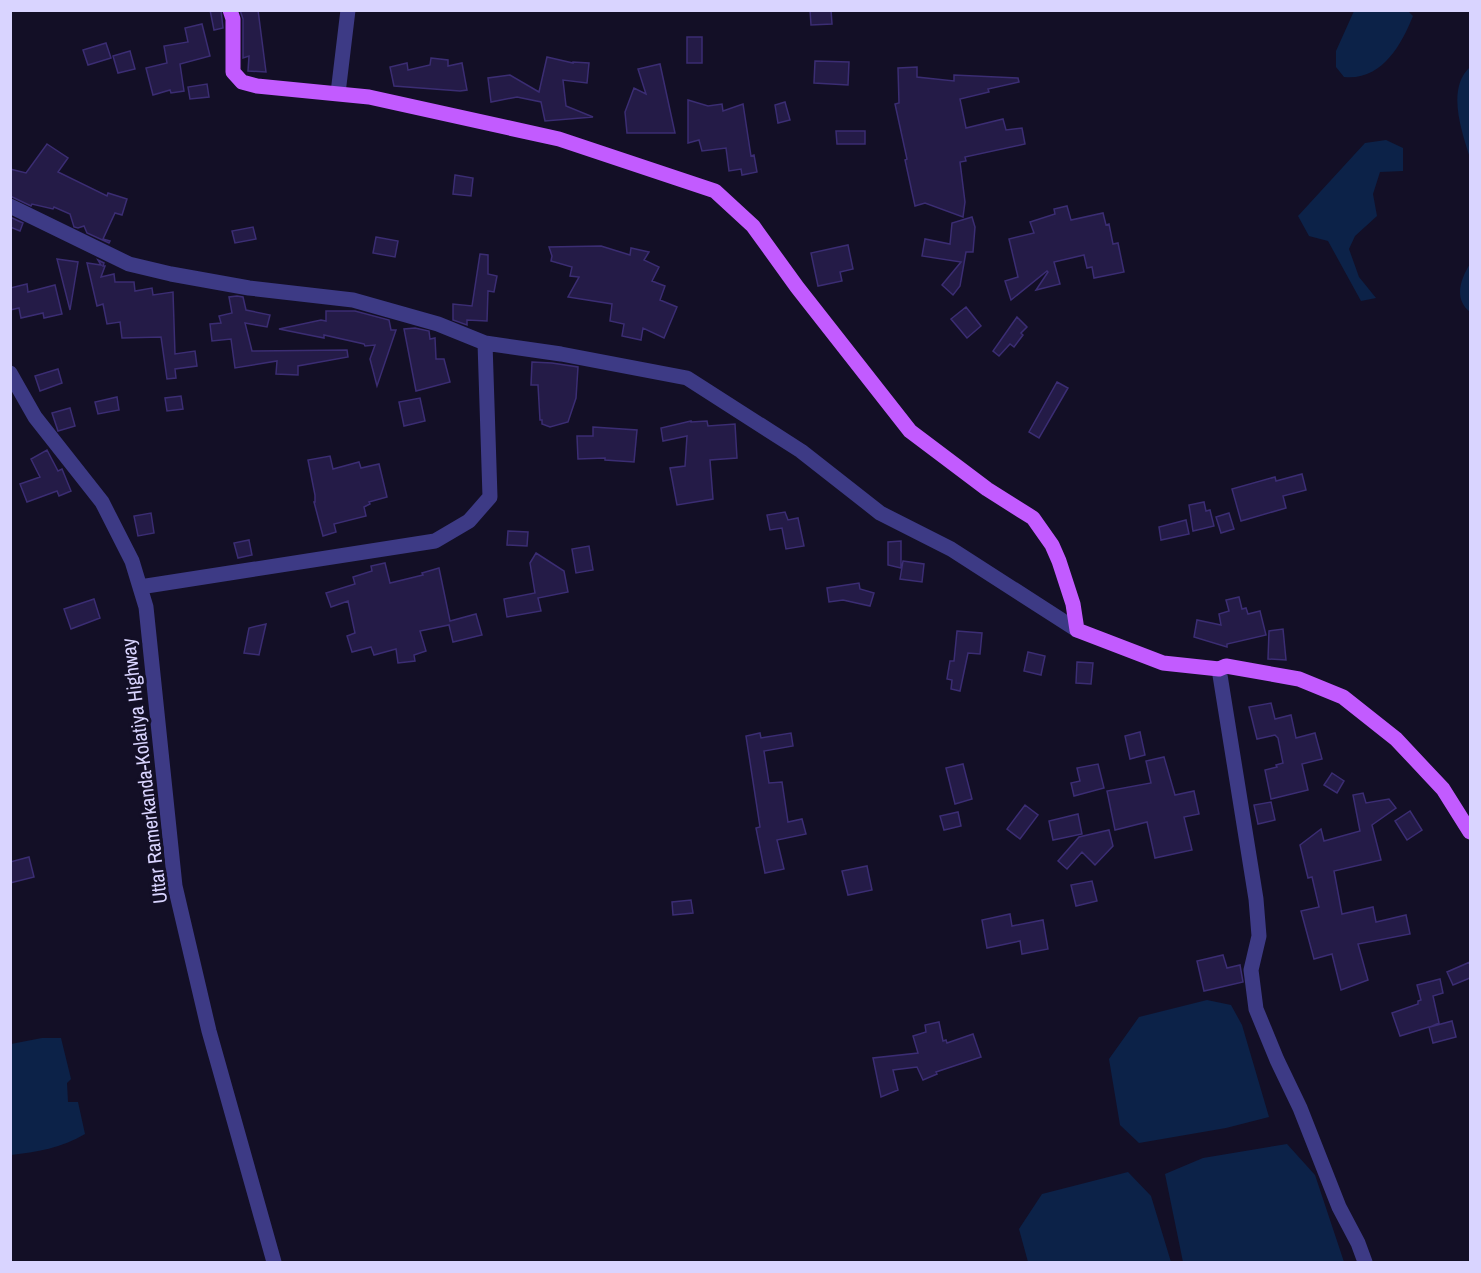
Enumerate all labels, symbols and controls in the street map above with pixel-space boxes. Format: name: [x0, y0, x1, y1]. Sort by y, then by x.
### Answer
street label: Uttar Ramerkanda-Kolatiya Highway: [114, 636, 173, 905]

